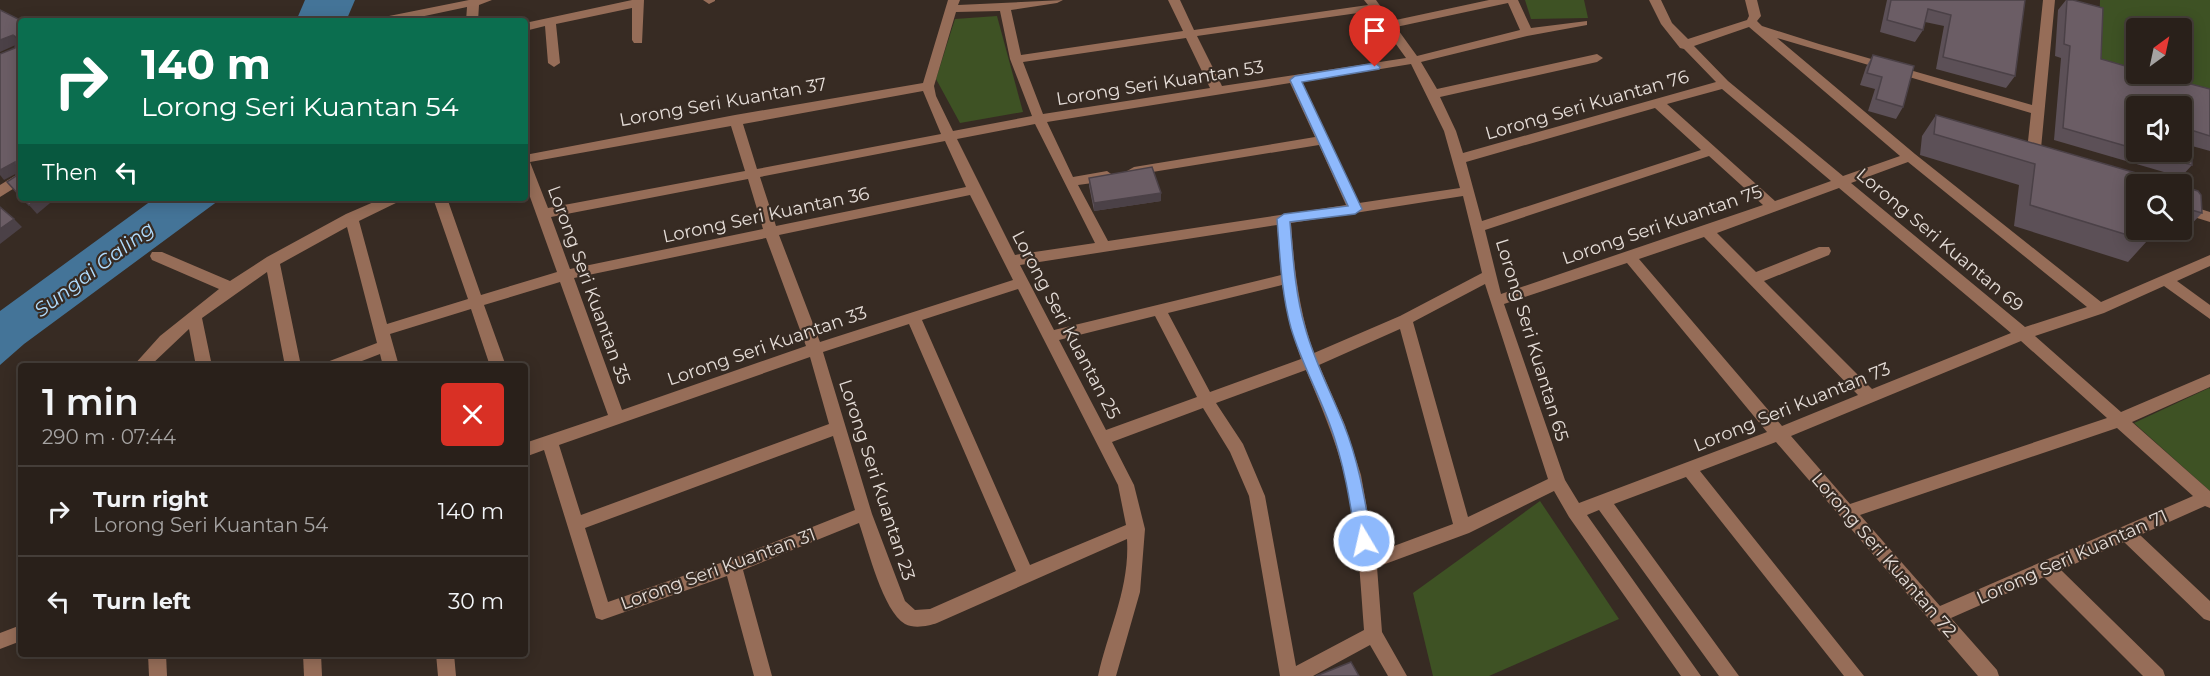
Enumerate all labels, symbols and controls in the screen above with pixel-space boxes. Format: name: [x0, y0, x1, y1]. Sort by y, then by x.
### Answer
pin: [1349, 5, 1400, 67]
icon: arrive: [1358, 14, 1391, 47]
north arrow: [2126, 18, 2192, 84]
map controls: [2126, 18, 2192, 240]
text: 140 m: [141, 38, 271, 90]
icon: right: [42, 42, 120, 120]
street label: Lorong Seri Kuantan 53: [1055, 56, 1265, 110]
street label: Lorong Seri Kuantan 76: [1483, 65, 1691, 145]
street label: Lorong Seri Kuantan 37: [618, 73, 828, 131]
text: Lorong Seri Kuantan 54: [141, 90, 459, 123]
button: sound: [2126, 96, 2192, 162]
icon: left: [110, 156, 143, 189]
text: Then: [42, 159, 98, 186]
street label: Lorong Seri Kuantan 69: [1852, 164, 2028, 316]
button: search: [2126, 174, 2192, 240]
street label: Lorong Seri Kuantan 75: [1559, 180, 1765, 270]
street label: Lorong Seri Kuantan 36: [661, 182, 871, 248]
street label: Lorong Seri Kuantan 35: [543, 183, 635, 387]
water label: Sungai Galing: [29, 216, 159, 322]
street label: Lorong Seri Kuantan 25: [1007, 227, 1125, 423]
street label: Lorong Seri Kuantan 65: [1491, 236, 1573, 444]
street label: Lorong Seri Kuantan 33: [664, 301, 870, 391]
street label: Lorong Seri Kuantan 73: [1690, 357, 1894, 457]
street label: Lorong Seri Kuantan 23: [834, 377, 920, 583]
text: 1 min: [42, 380, 139, 424]
button: close: [441, 383, 504, 446]
text: 290 m · 07:44: [42, 425, 176, 449]
street label: Lorong Seri Kuantan 72: [1807, 468, 1961, 642]
text: Turn right: [93, 486, 208, 513]
icon: right: [42, 495, 75, 528]
text: 140 m: [438, 498, 504, 525]
street label: Lorong Seri Kuantan 71: [1973, 505, 2171, 609]
position arrow: [1332, 509, 1396, 573]
text: Lorong Seri Kuantan 54: [93, 513, 328, 537]
street label: Lorong Seri Kuantan 31: [617, 523, 819, 615]
icon: left: [42, 585, 75, 618]
text: Turn left: [93, 588, 191, 615]
text: 30 m: [448, 588, 504, 615]

